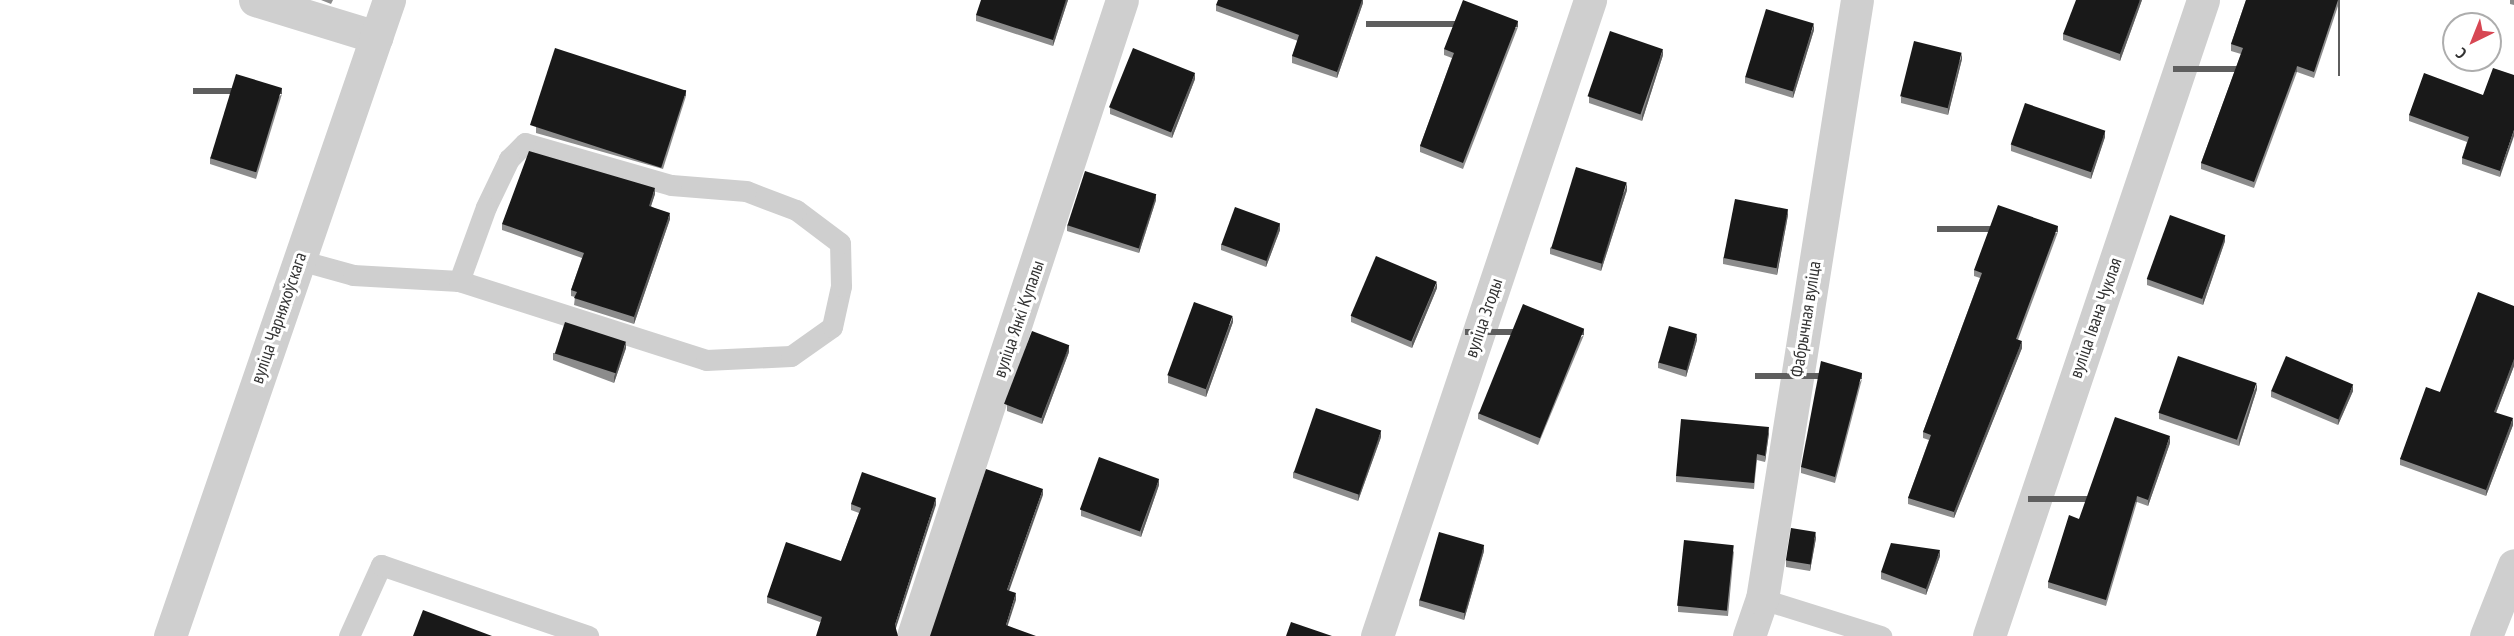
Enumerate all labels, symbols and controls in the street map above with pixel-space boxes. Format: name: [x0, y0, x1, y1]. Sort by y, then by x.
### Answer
north arrow: [2442, 12, 2502, 72]
text: С: [2452, 44, 2471, 64]
street label: вуліца Чарняхоўскага: [246, 250, 312, 386]
street label: вуліца Івана Чуклая: [2065, 255, 2127, 381]
street label: вуліца Янкі Купалы: [989, 258, 1049, 380]
street label: Фабрычная вуліца: [1786, 260, 1826, 378]
street label: вуліца Згоды: [1460, 276, 1508, 360]

